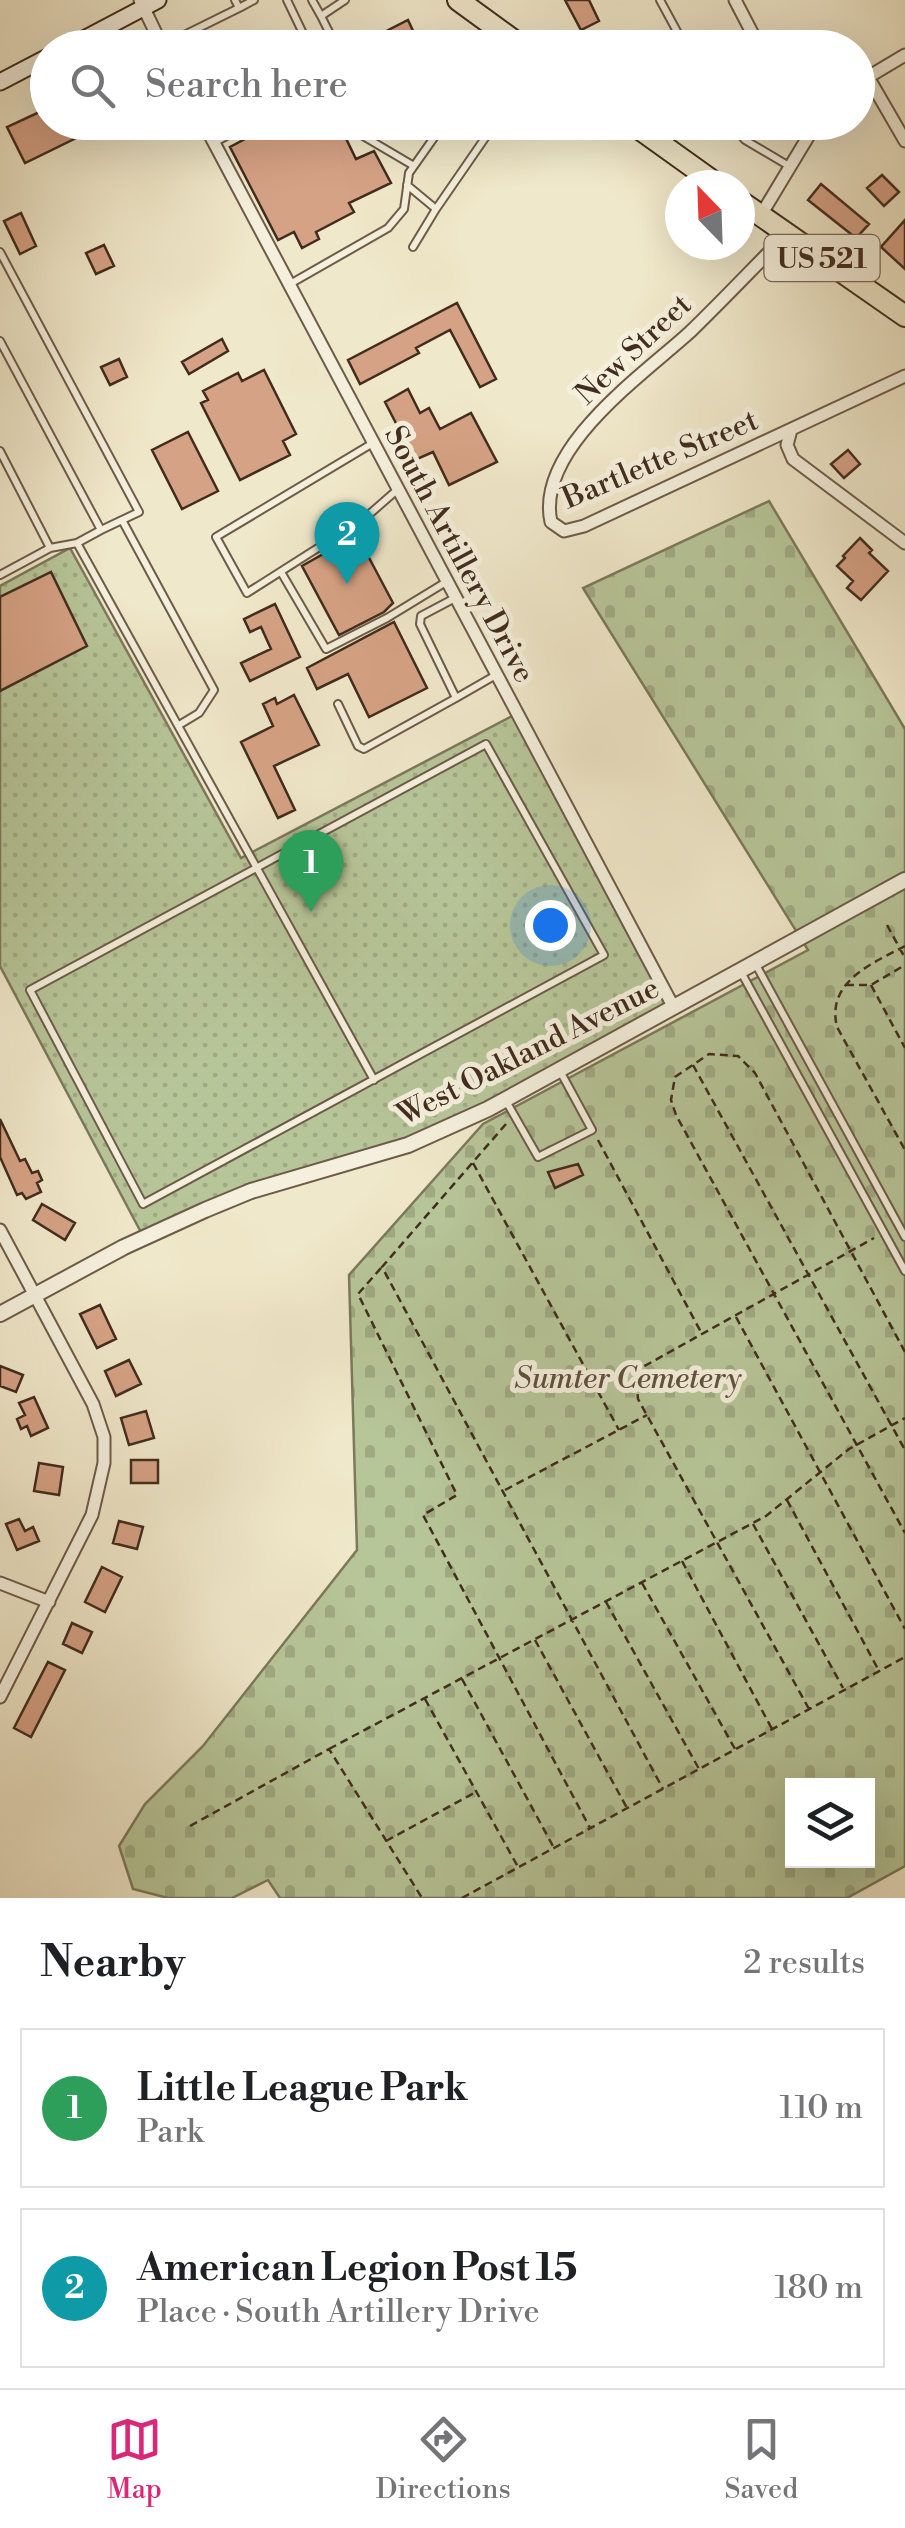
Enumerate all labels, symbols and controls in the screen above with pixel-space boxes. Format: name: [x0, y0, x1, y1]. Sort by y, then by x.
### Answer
search box: [30, 30, 875, 140]
icon: search: [65, 58, 120, 113]
text: Search here: [145, 62, 348, 109]
north arrow: [665, 170, 755, 260]
road number: US 521: [764, 235, 880, 281]
street label: New Street: [568, 286, 700, 413]
street label: Bartlette Street: [556, 401, 764, 519]
street label: South Artillery Drive: [375, 420, 543, 689]
pin: 2: [314, 502, 380, 584]
pin: 1: [278, 830, 344, 912]
your location: [525, 900, 576, 951]
street label: West Oakland Avenue: [390, 969, 666, 1135]
park label: Sumter Cemetery: [514, 1360, 743, 1398]
map controls: [785, 1778, 875, 1868]
button: layers: [785, 1778, 875, 1868]
text: Nearby: [40, 1937, 185, 1990]
text: 2 results: [743, 1943, 865, 1983]
text: Little League Park: [137, 2065, 468, 2112]
text: 1: [67, 2088, 82, 2128]
text: 110 m: [780, 2088, 863, 2128]
text: Park: [137, 2112, 204, 2152]
text: American Legion Post 15: [137, 2245, 577, 2292]
text: 2: [64, 2268, 85, 2308]
text: 180 m: [774, 2268, 863, 2308]
text: Place · South Artillery Drive: [137, 2292, 540, 2332]
tab: Map: [107, 2412, 162, 2507]
tab: Directions: [376, 2412, 511, 2507]
tab: Saved: [725, 2412, 798, 2507]

